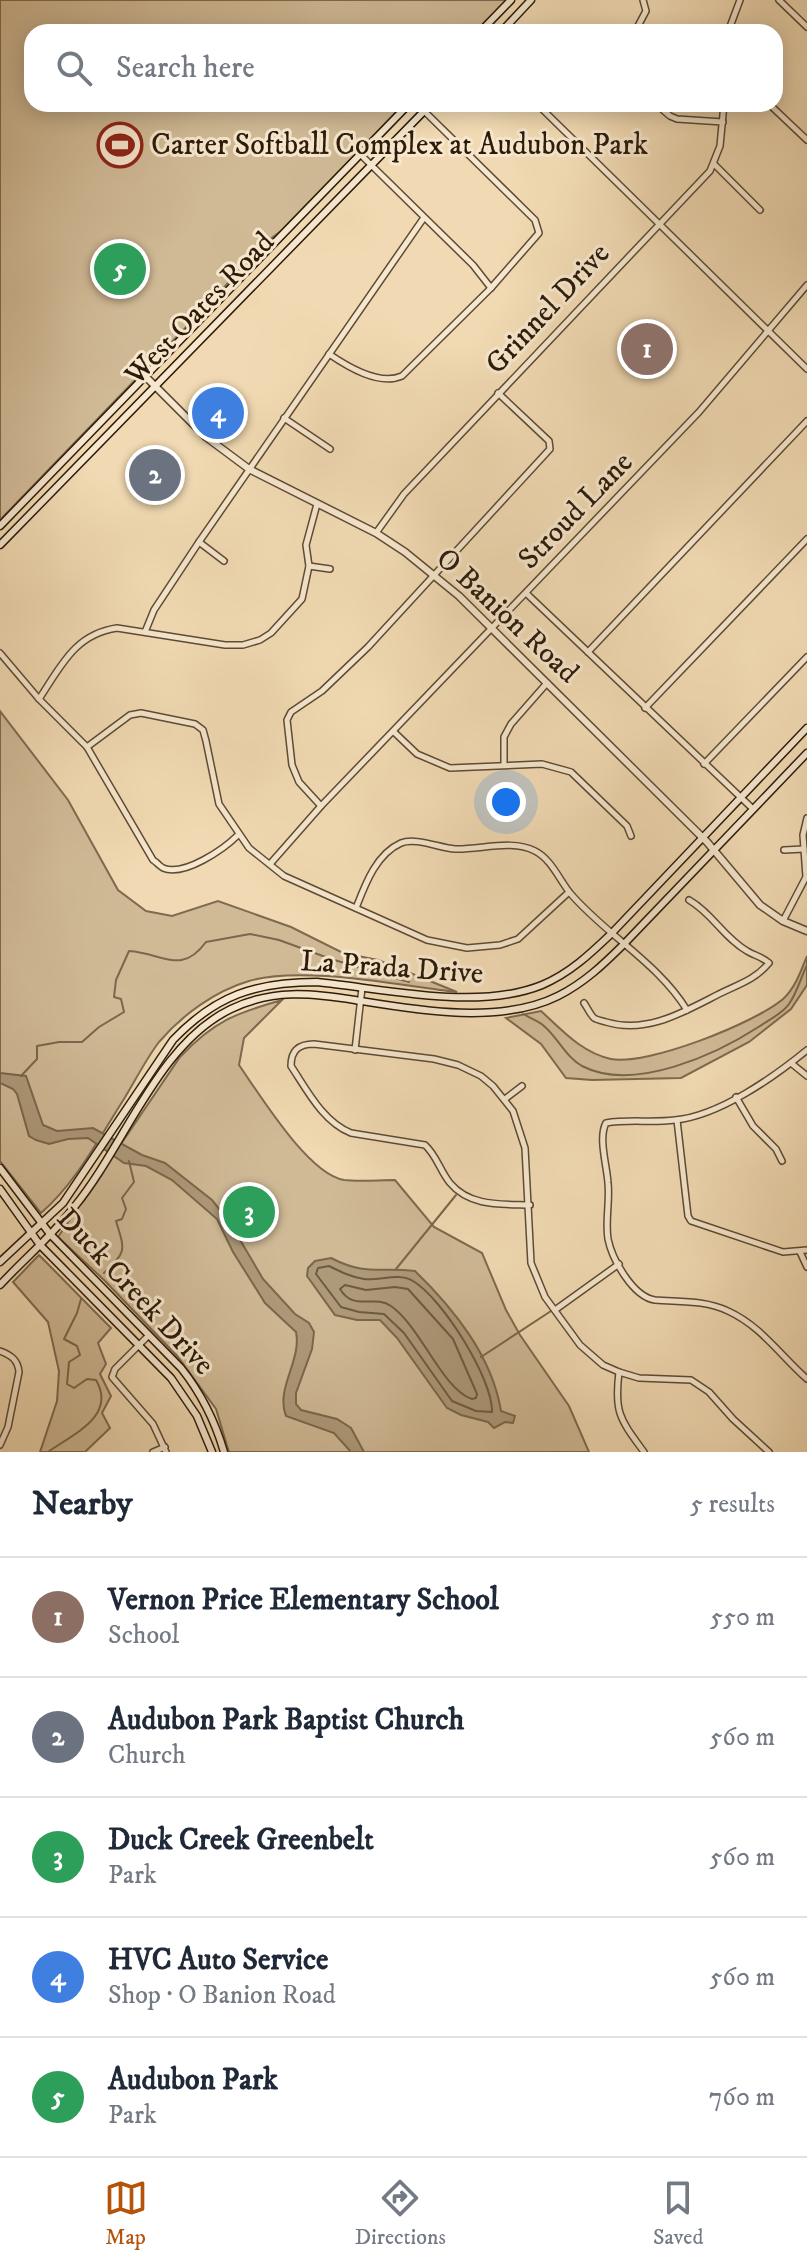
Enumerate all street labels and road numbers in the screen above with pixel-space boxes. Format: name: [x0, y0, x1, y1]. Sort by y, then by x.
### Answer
street label: West Oates Road: [117, 225, 282, 394]
street label: Grinnel Drive: [478, 236, 618, 382]
street label: Stroud Lane: [511, 444, 641, 578]
street label: O Banion Road: [428, 541, 586, 691]
street label: La Prada Drive: [299, 943, 485, 993]
street label: Duck Creek Drive: [48, 1201, 222, 1383]

